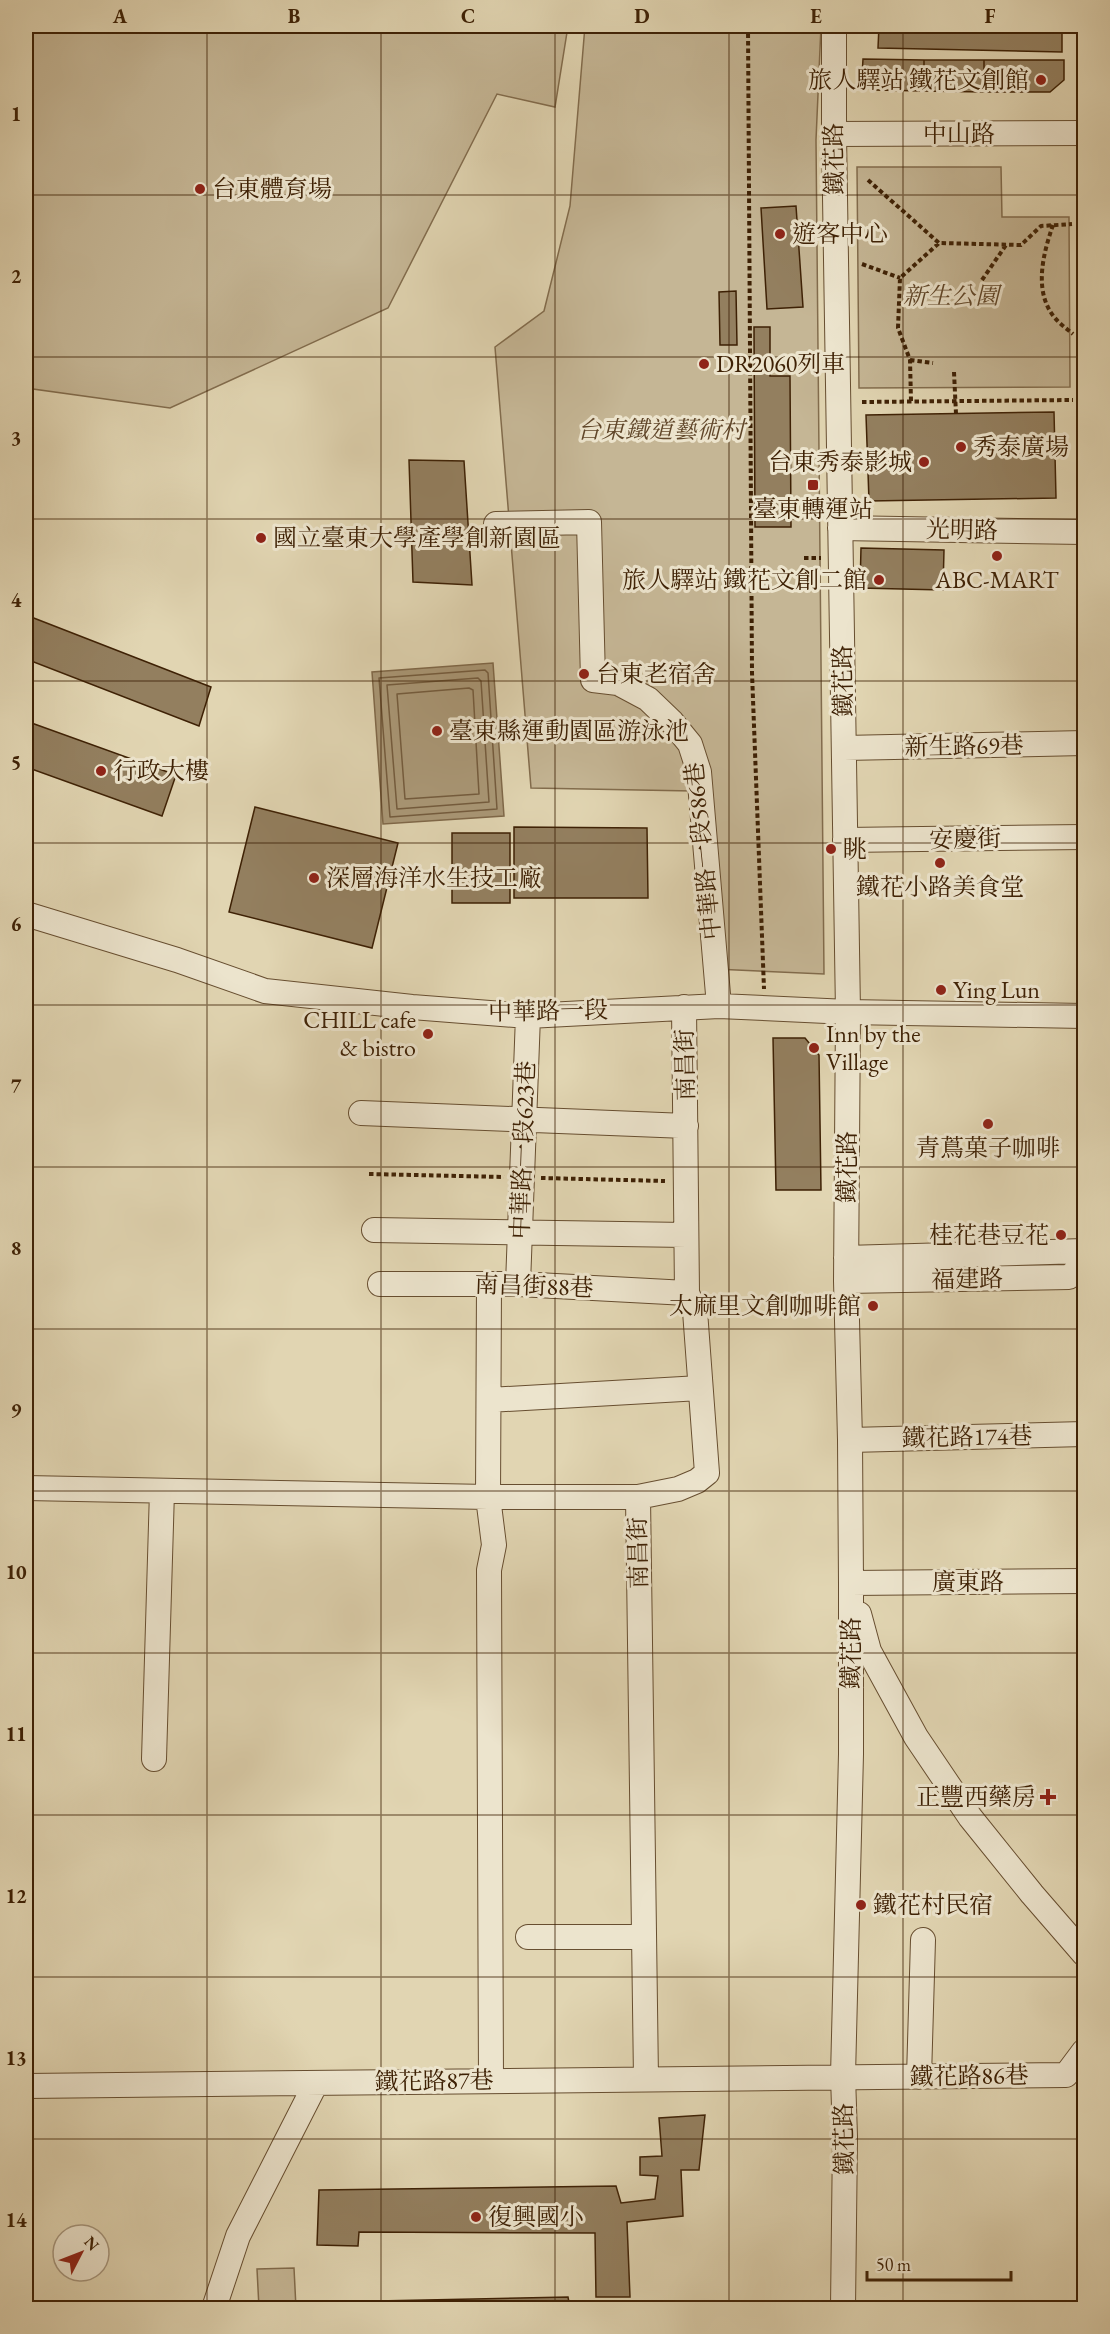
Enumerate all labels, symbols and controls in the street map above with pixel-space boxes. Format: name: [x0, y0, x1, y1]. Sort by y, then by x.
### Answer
text: A: [112, 3, 128, 29]
text: B: [288, 3, 300, 29]
text: C: [461, 3, 475, 29]
text: D: [634, 3, 650, 29]
text: E: [810, 3, 822, 29]
text: F: [985, 3, 996, 29]
place label: 旅人驛站 鐵花文創館: [808, 64, 1029, 95]
marker: 旅人驛站 鐵花文創館: [1034, 73, 1048, 87]
text: 1: [11, 101, 21, 127]
street label: 中山路: [923, 118, 995, 149]
street label: 鐵花路: [817, 123, 850, 195]
place label: 台東體育場: [212, 173, 332, 204]
marker: 台東體育場: [193, 182, 207, 196]
place label: 遊客中心: [792, 218, 888, 249]
marker: 遊客中心: [773, 227, 787, 241]
text: 2: [11, 263, 22, 289]
park label: 新生公園: [903, 280, 1003, 311]
place label: DR2060列車: [716, 348, 845, 379]
marker: DR2060列車: [697, 357, 711, 371]
park label: 台東鐵道藝術村: [577, 414, 748, 445]
text: 3: [11, 425, 21, 451]
place label: 秀泰廣場: [973, 431, 1069, 462]
marker: 秀泰廣場: [954, 440, 968, 454]
place label: 台東秀泰影城: [768, 446, 912, 477]
marker: 台東秀泰影城: [917, 455, 931, 469]
marker: 臺東轉運站: [806, 478, 820, 492]
place label: 臺東轉運站: [753, 493, 873, 524]
street label: 光明路: [926, 513, 998, 546]
place label: 國立臺東大學產學創新園區: [273, 522, 561, 553]
marker: 國立臺東大學產學創新園區: [254, 531, 268, 545]
marker: ABC-MART: [990, 549, 1004, 563]
place label: 旅人驛站 鐵花文創二館: [622, 564, 867, 595]
place label: ABC-MART: [934, 564, 1060, 595]
marker: 旅人驛站 鐵花文創二館: [872, 573, 886, 587]
text: 4: [11, 587, 22, 613]
street label: 鐵花路: [826, 645, 859, 717]
place label: 台東老宿舍: [596, 658, 716, 689]
marker: 台東老宿舍: [577, 667, 591, 681]
place label: 臺東縣運動園區游泳池: [449, 715, 689, 746]
marker: 臺東縣運動園區游泳池: [430, 724, 444, 738]
street label: 新生路69巷: [904, 729, 1024, 762]
text: 5: [11, 749, 21, 775]
place label: 行政大樓: [113, 755, 209, 786]
street label: 中華路一段586巷: [678, 761, 727, 941]
marker: 行政大樓: [94, 764, 108, 778]
street label: 安慶街: [929, 822, 1001, 855]
place label: 眺: [843, 833, 867, 864]
marker: 眺: [824, 842, 838, 856]
marker: 鐵花小路美食堂: [933, 856, 947, 870]
place label: 深層海洋水生技工廠: [326, 862, 542, 893]
marker: 深層海洋水生技工廠: [307, 871, 321, 885]
place label: 鐵花小路美食堂: [856, 871, 1024, 902]
text: 6: [11, 911, 22, 937]
place label: Ying Lun: [953, 974, 1040, 1005]
marker: Ying Lun: [934, 983, 948, 997]
street label: 中華路一段: [488, 994, 608, 1027]
place label: CHILL cafe & bistro: [303, 1004, 416, 1063]
place label: Inn by the Village: [826, 1018, 921, 1077]
marker: CHILL cafe & bistro: [421, 1027, 435, 1041]
street label: 南昌街: [668, 1029, 701, 1101]
marker: Inn by the Village: [807, 1041, 821, 1055]
street label: 中華路一段623巷: [504, 1060, 541, 1240]
text: 7: [11, 1073, 22, 1099]
marker: 青蔦菓子咖啡: [981, 1117, 995, 1131]
street label: 鐵花路: [831, 1131, 862, 1203]
place label: 青蔦菓子咖啡: [916, 1132, 1060, 1163]
place label: 桂花巷豆花: [929, 1219, 1049, 1250]
marker: 桂花巷豆花: [1054, 1228, 1068, 1242]
text: 8: [11, 1235, 21, 1261]
street label: 福建路: [931, 1262, 1003, 1295]
street label: 南昌街88巷: [474, 1268, 594, 1303]
place label: 太麻里文創咖啡館: [669, 1290, 861, 1321]
marker: 太麻里文創咖啡館: [866, 1299, 880, 1313]
text: 9: [11, 1397, 22, 1423]
street label: 鐵花路174巷: [901, 1420, 1033, 1453]
street label: 南昌街: [621, 1517, 654, 1589]
text: 10: [5, 1559, 27, 1585]
street label: 廣東路: [932, 1566, 1004, 1597]
street label: 鐵花路: [835, 1617, 866, 1689]
text: 11: [5, 1721, 27, 1747]
place label: 正豐西藥房: [916, 1781, 1036, 1812]
marker: 正豐西藥房: [1041, 1790, 1055, 1804]
text: 12: [5, 1883, 27, 1909]
place label: 鐵花村民宿: [873, 1889, 993, 1920]
marker: 鐵花村民宿: [854, 1898, 868, 1912]
text: 13: [5, 2045, 27, 2071]
street label: 鐵花路86巷: [909, 2059, 1029, 2092]
street label: 鐵花路87巷: [374, 2064, 494, 2097]
street label: 鐵花路: [827, 2103, 860, 2175]
place label: 復興國小: [488, 2201, 584, 2232]
text: 14: [5, 2207, 27, 2233]
marker: 復興國小: [469, 2210, 483, 2224]
north arrow: [51, 2223, 111, 2283]
text: N: [80, 2231, 104, 2255]
scale bar: [867, 2244, 1011, 2282]
text: 50 m: [876, 2253, 911, 2276]

